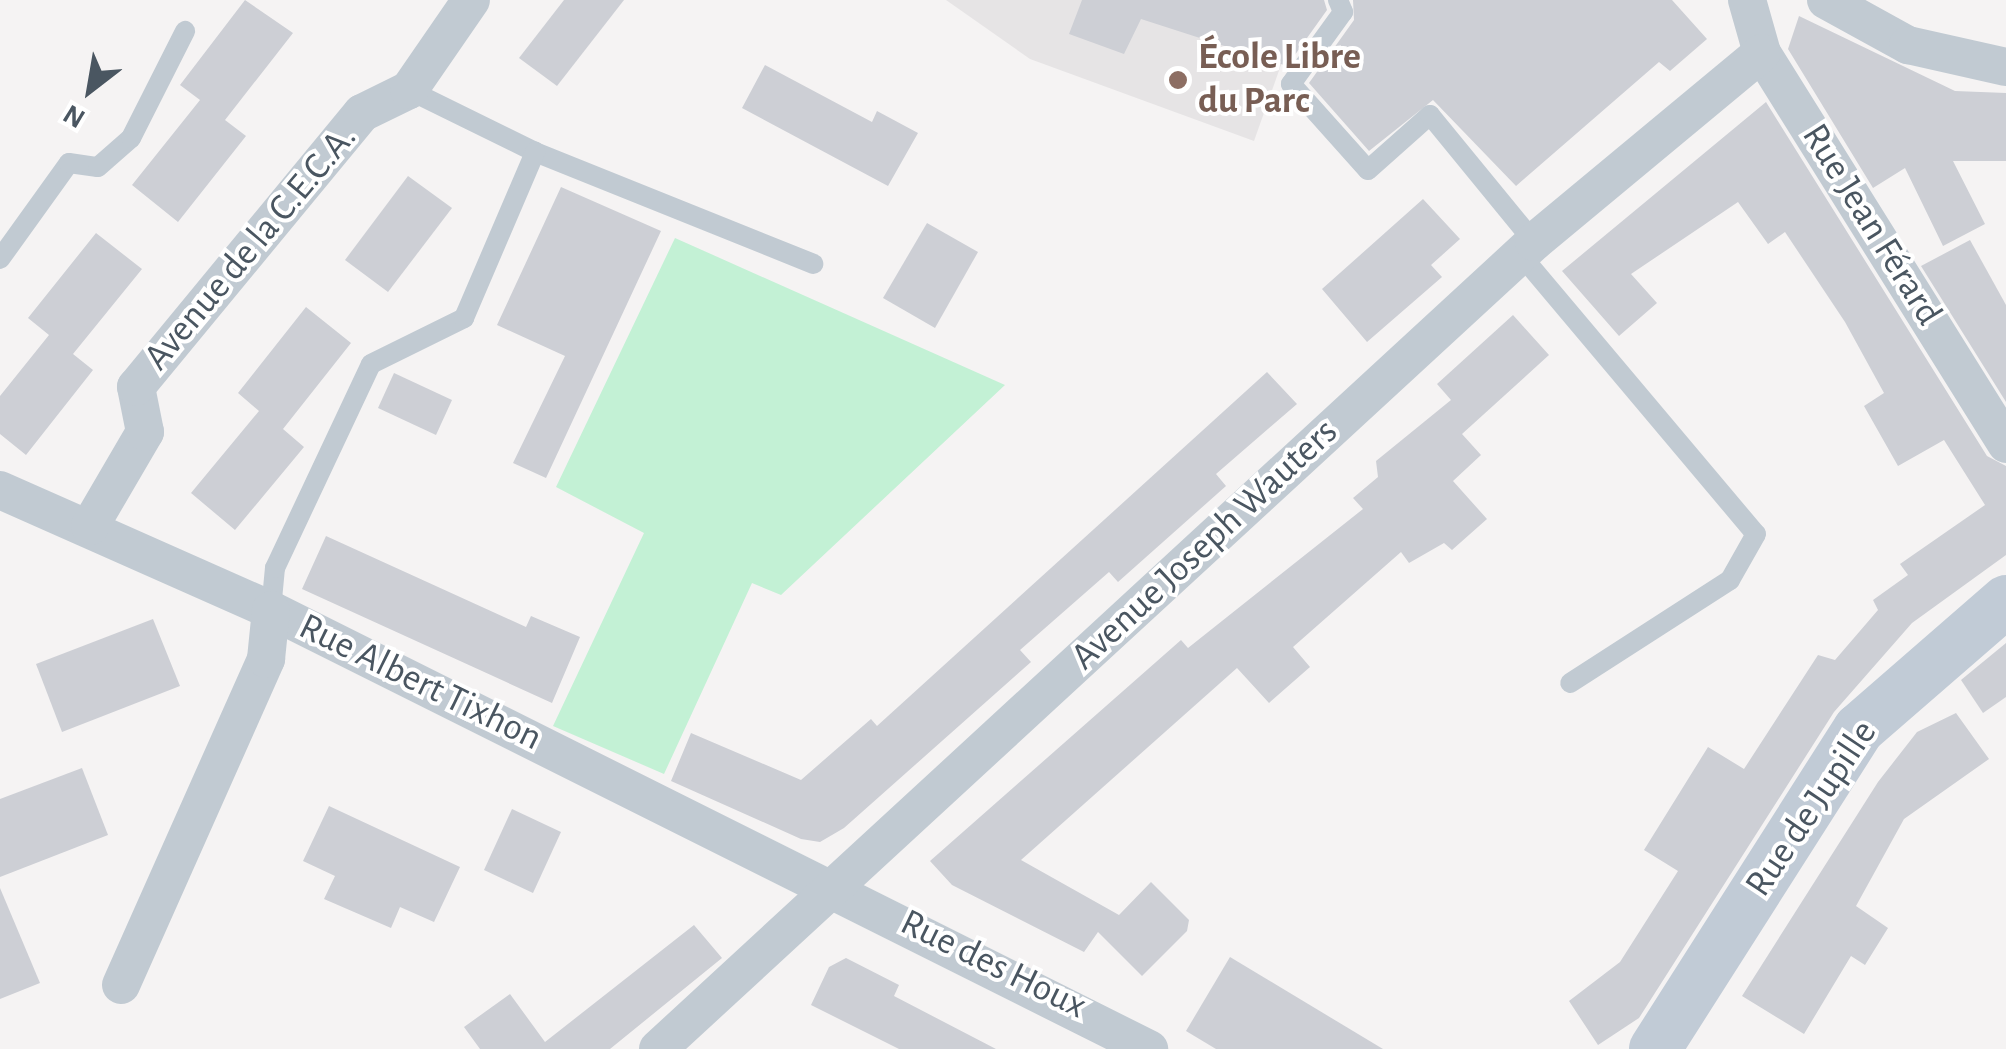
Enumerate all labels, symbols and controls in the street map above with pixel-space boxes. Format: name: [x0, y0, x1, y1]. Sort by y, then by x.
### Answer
place label: École Libre du Parc: [1198, 35, 1361, 124]
north arrow: [40, 40, 140, 140]
marker: École Libre du Parc: [1167, 69, 1189, 91]
text: N: [59, 99, 90, 133]
street label: Avenue de la C.E.C.A.: [135, 116, 367, 380]
street label: Rue Jean Férard: [1791, 116, 1951, 334]
street label: Avenue Joseph Wauters: [1062, 410, 1348, 680]
street label: Rue Albert Tixhon: [291, 605, 549, 761]
street label: Rue de Jupille: [1736, 712, 1888, 906]
street label: Rue des Houx: [893, 900, 1093, 1030]

